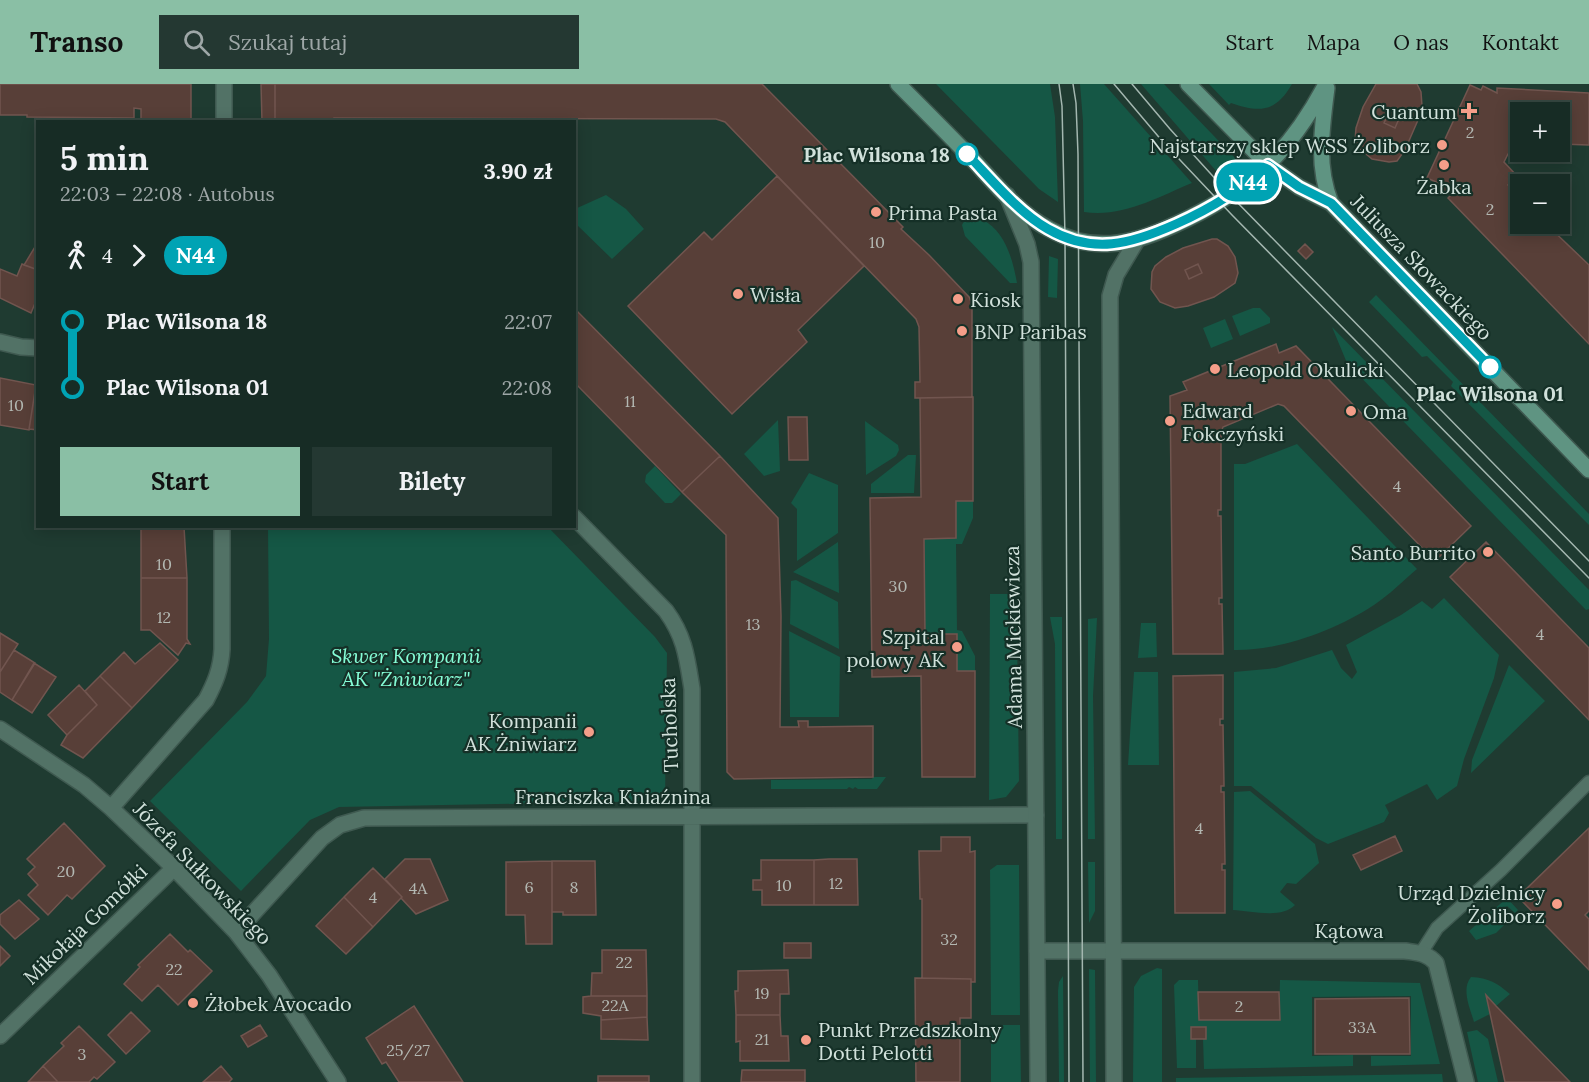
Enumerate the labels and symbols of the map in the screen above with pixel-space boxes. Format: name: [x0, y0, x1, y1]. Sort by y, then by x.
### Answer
place label: Cuantum: [1371, 99, 1457, 124]
marker: Cuantum: [1462, 104, 1476, 118]
house number: 2: [1466, 122, 1474, 142]
place label: Najstarszy sklep WSS Żoliborz: [1150, 133, 1430, 158]
marker: Najstarszy sklep WSS Żoliborz: [1435, 138, 1449, 152]
place label: Plac Wilsona 18: [803, 142, 950, 167]
marker: Plac Wilsona 18: [956, 143, 978, 165]
marker: Żabka: [1437, 158, 1451, 172]
line badge: N44: [1214, 162, 1282, 202]
place label: Żabka: [1416, 174, 1472, 199]
street label: Juliusza Słowackiego: [1345, 188, 1498, 345]
house number: 2: [1486, 199, 1494, 219]
place label: Prima Pasta: [888, 200, 997, 225]
marker: Prima Pasta: [869, 205, 883, 219]
house number: 10: [869, 232, 885, 252]
place label: Wisła: [750, 282, 801, 307]
marker: Wisła: [731, 287, 745, 301]
place label: Kiosk: [970, 287, 1021, 312]
marker: Kiosk: [951, 292, 965, 306]
place label: BNP Paribas: [974, 319, 1087, 344]
marker: BNP Paribas: [955, 324, 969, 338]
marker: Plac Wilsona 01: [1479, 356, 1501, 378]
place label: Leopold Okulicki: [1227, 357, 1384, 382]
marker: Leopold Okulicki: [1208, 362, 1222, 376]
place label: Plac Wilsona 01: [1416, 381, 1564, 406]
house number: 11: [624, 391, 636, 411]
house number: 10: [8, 395, 24, 415]
place label: Edward Fokczyński: [1182, 398, 1284, 446]
place label: Oma: [1363, 399, 1407, 424]
marker: Oma: [1344, 404, 1358, 418]
marker: Edward Fokczyński: [1163, 414, 1177, 428]
house number: 4: [1393, 476, 1402, 496]
place label: Santo Burrito: [1351, 540, 1476, 565]
street label: Adama Mickiewicza: [999, 545, 1027, 730]
marker: Santo Burrito: [1481, 545, 1495, 559]
house number: 10: [156, 554, 172, 574]
house number: 30: [889, 576, 907, 596]
house number: 12: [157, 607, 171, 627]
house number: 13: [746, 614, 760, 634]
place label: Szpital polowy AK: [846, 624, 945, 672]
house number: 4: [1536, 624, 1545, 644]
marker: Szpital polowy AK: [950, 640, 964, 654]
park label: Skwer Kompanii AK "Żniwiarz": [331, 643, 482, 691]
street label: Tucholska: [655, 677, 683, 773]
place label: Kompanii AK Żniwiarz: [464, 708, 577, 756]
marker: Kompanii AK Żniwiarz: [582, 725, 596, 739]
street label: Franciszka Kniaźnina: [515, 784, 711, 809]
street label: Józefa Sułkowskiego: [128, 796, 278, 950]
house number: 4: [1195, 818, 1204, 838]
street label: Mikołaja Gomółki: [18, 859, 152, 989]
house number: 20: [57, 861, 75, 881]
house number: 12: [829, 873, 843, 893]
house number: 10: [776, 875, 792, 895]
house number: 6: [524, 877, 534, 897]
house number: 8: [570, 877, 579, 897]
house number: 4A: [409, 878, 428, 898]
place label: Urząd Dzielnicy Żoliborz: [1398, 880, 1545, 928]
house number: 4: [369, 887, 378, 907]
marker: Urząd Dzielnicy Żoliborz: [1550, 897, 1564, 911]
street label: Kątowa: [1314, 918, 1384, 943]
house number: 32: [940, 929, 958, 949]
house number: 22: [615, 952, 633, 972]
house number: 22: [165, 959, 183, 979]
house number: 19: [754, 983, 770, 1003]
place label: Żłobek Avocado: [205, 991, 352, 1016]
house number: 22A: [601, 995, 630, 1015]
marker: Żłobek Avocado: [186, 996, 200, 1010]
house number: 2: [1235, 996, 1243, 1016]
place label: Punkt Przedszkolny Dotti Pelotti: [818, 1017, 1002, 1065]
house number: 33A: [1348, 1017, 1377, 1037]
house number: 21: [755, 1029, 769, 1049]
marker: Punkt Przedszkolny Dotti Pelotti: [799, 1033, 813, 1047]
house number: 25/27: [386, 1040, 430, 1061]
house number: 3: [78, 1044, 87, 1064]

